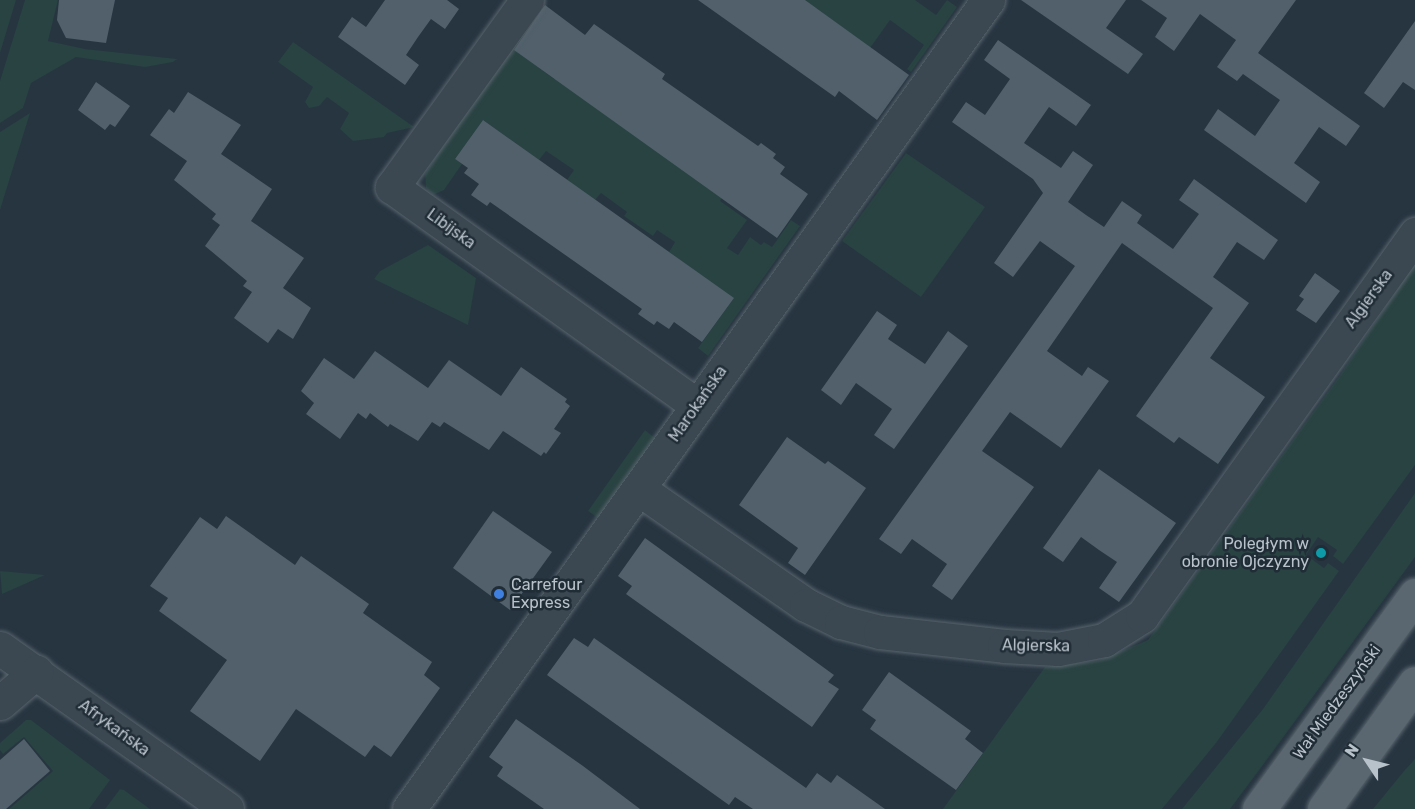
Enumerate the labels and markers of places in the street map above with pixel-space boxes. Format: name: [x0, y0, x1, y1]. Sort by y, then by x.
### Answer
place label: Poległym w obronie Ojczyzny: [1182, 534, 1309, 572]
marker: Poległym w obronie Ojczyzny: [1314, 546, 1328, 560]
place label: Carrefour Express: [511, 575, 582, 613]
marker: Carrefour Express: [492, 587, 506, 601]

